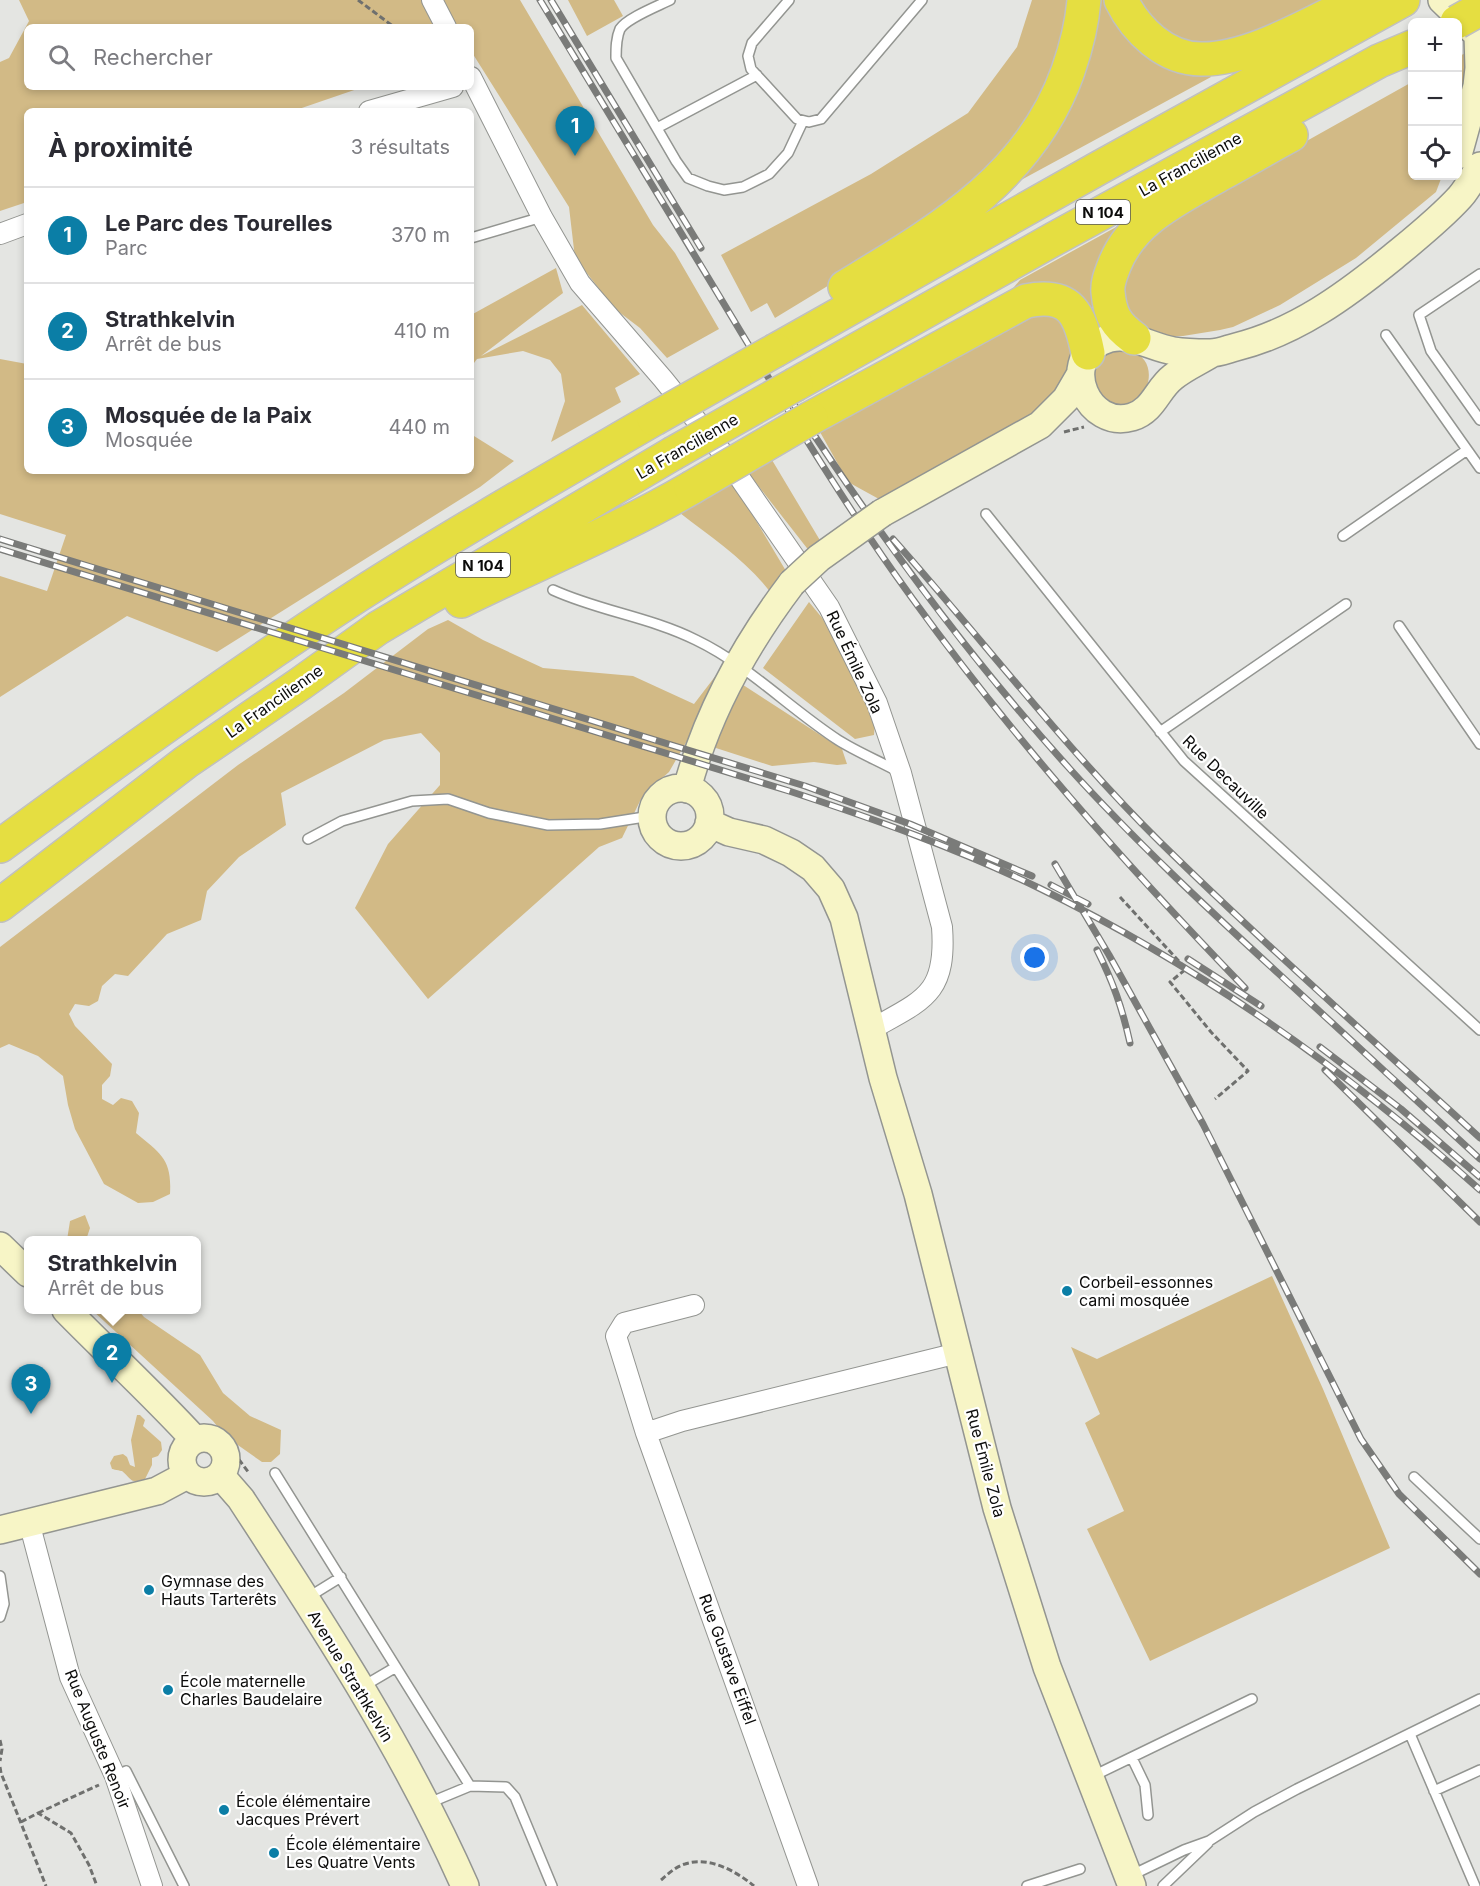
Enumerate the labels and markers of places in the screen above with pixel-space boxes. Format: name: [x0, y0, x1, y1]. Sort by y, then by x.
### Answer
pin: 1: [556, 106, 594, 156]
place label: Corbeil-essonnes cami mosquée: [1079, 1272, 1213, 1310]
marker: Corbeil-essonnes cami mosquée: [1060, 1284, 1074, 1298]
pin: 2: [92, 1334, 132, 1383]
pin: 3: [12, 1364, 51, 1414]
place label: Gymnase des Hauts Tarterêts: [161, 1571, 277, 1609]
marker: Gymnase des Hauts Tarterêts: [142, 1583, 156, 1597]
place label: École maternelle Charles Baudelaire: [180, 1671, 322, 1709]
marker: École maternelle Charles Baudelaire: [161, 1683, 175, 1697]
place label: École élémentaire Jacques Prévert: [236, 1791, 371, 1829]
marker: École élémentaire Jacques Prévert: [217, 1803, 231, 1817]
place label: École élémentaire Les Quatre Vents: [286, 1834, 421, 1872]
marker: École élémentaire Les Quatre Vents: [267, 1846, 281, 1860]

